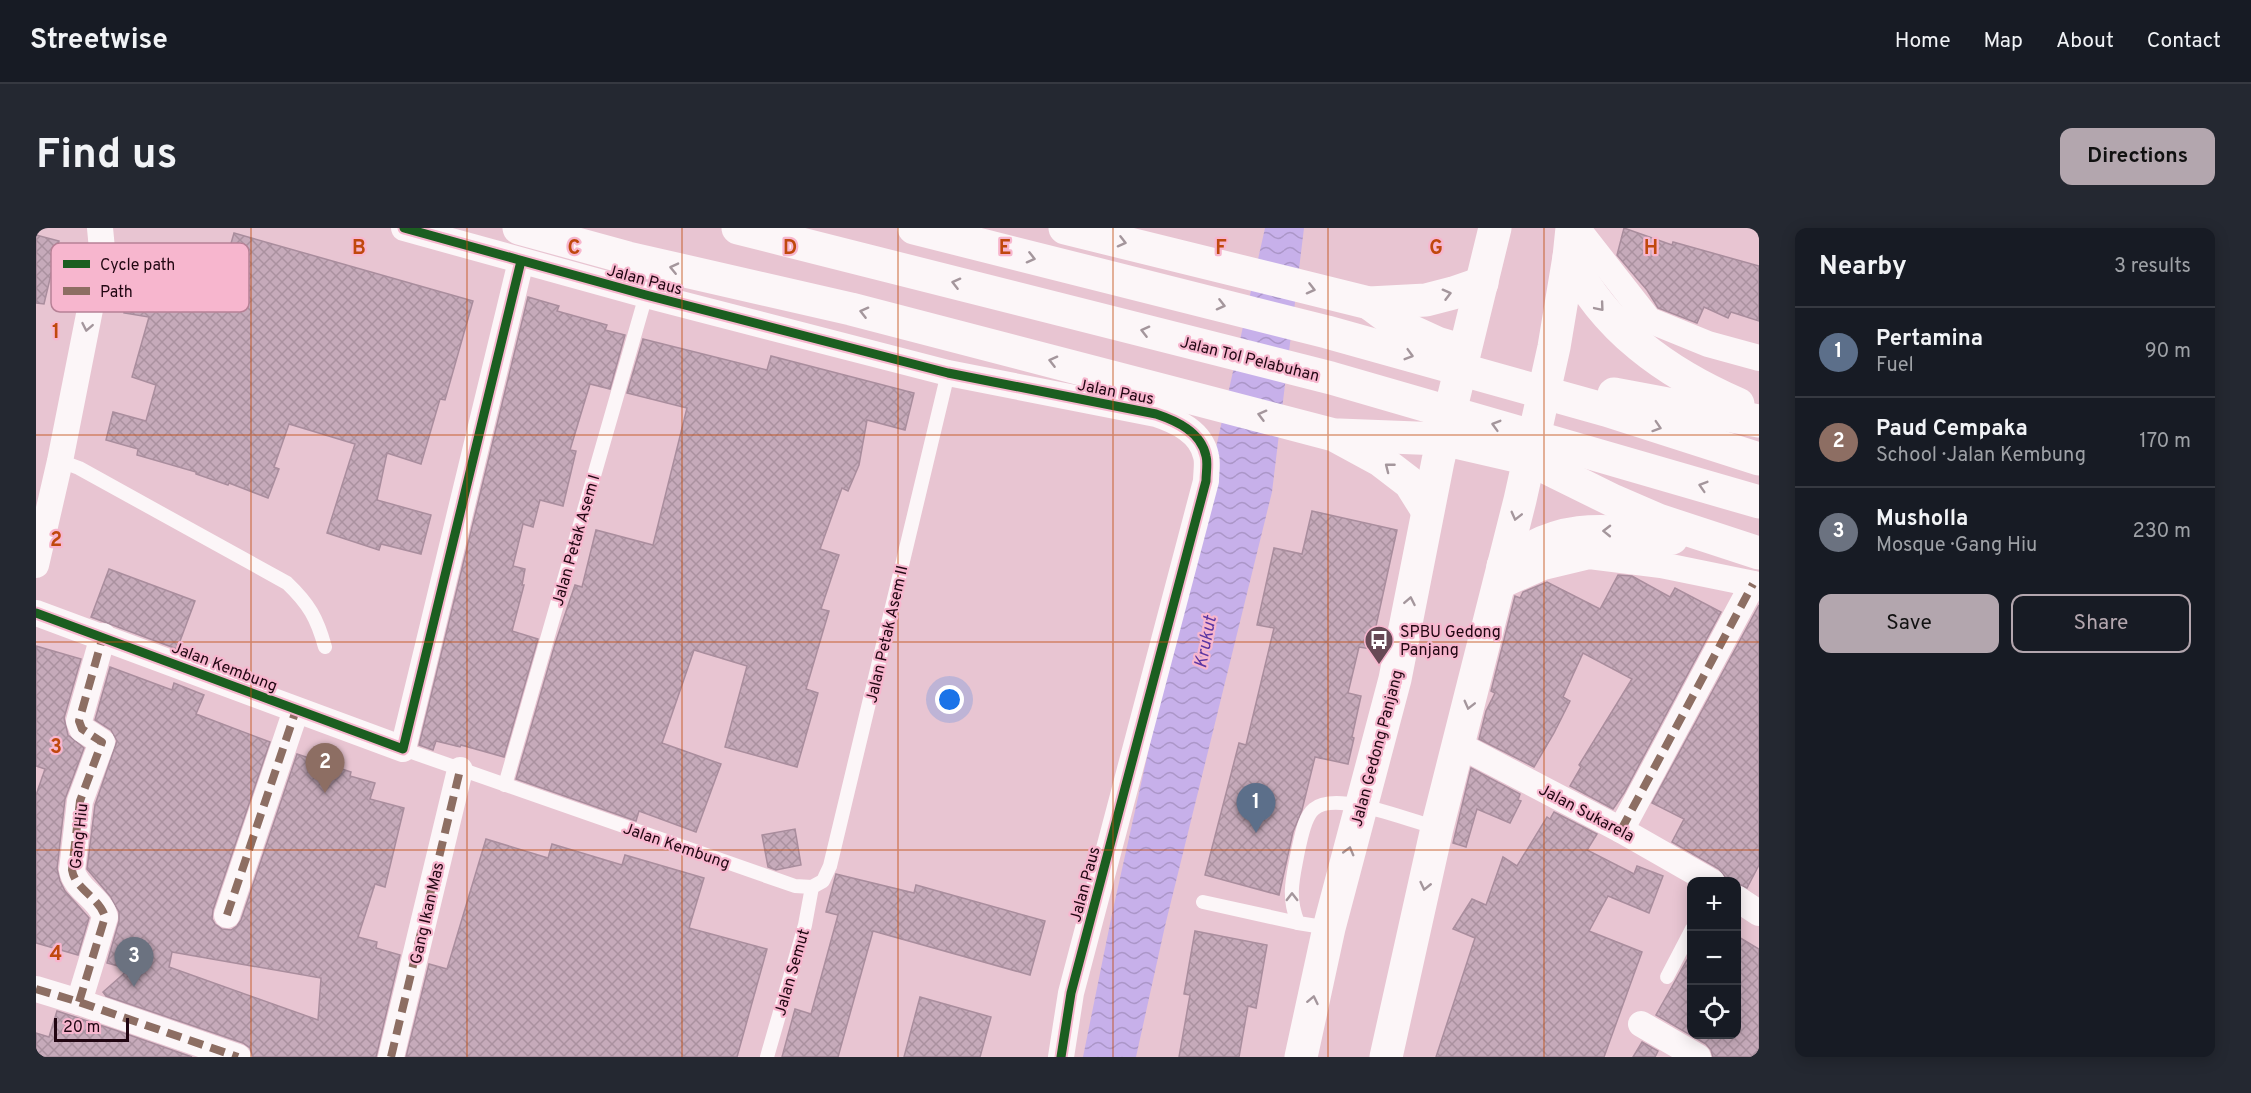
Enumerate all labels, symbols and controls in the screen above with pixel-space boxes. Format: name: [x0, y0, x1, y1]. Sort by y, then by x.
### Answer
text: Streetwise: [30, 23, 168, 59]
text: Home: [1895, 28, 1951, 55]
text: Map: [1984, 28, 2023, 55]
text: About: [2056, 28, 2114, 55]
text: Contact: [2147, 28, 2221, 55]
button: Directions: [2060, 128, 2215, 185]
text: Find us: [36, 130, 177, 183]
one-way arrow: [1117, 235, 1127, 248]
text: B: [352, 236, 366, 262]
text: C: [568, 236, 580, 262]
text: D: [783, 236, 797, 262]
text: E: [999, 236, 1011, 262]
text: F: [1215, 236, 1227, 262]
text: G: [1429, 236, 1443, 262]
text: H: [1644, 236, 1658, 262]
legend: [51, 243, 249, 312]
one-way arrow: [1026, 250, 1036, 263]
text: Nearby: [1819, 251, 1907, 284]
text: 3 results: [2114, 254, 2191, 280]
text: Cycle path: [100, 256, 175, 276]
street label: Jalan Paus: [604, 261, 684, 301]
one-way arrow: [669, 263, 679, 276]
one-way arrow: [951, 278, 961, 291]
one-way arrow: [1306, 282, 1316, 295]
text: Path: [100, 283, 133, 303]
one-way arrow: [1442, 289, 1452, 302]
one-way arrow: [1215, 298, 1225, 311]
one-way arrow: [1593, 300, 1604, 311]
one-way arrow: [859, 307, 869, 320]
text: 1: [52, 320, 60, 346]
one-way arrow: [81, 322, 94, 332]
one-way arrow: [1140, 326, 1151, 338]
text: Pertamina: [1876, 326, 1983, 353]
street label: Jalan Tol Pelabuhan: [1178, 333, 1321, 387]
text: 1: [1835, 339, 1843, 365]
text: 90 m: [2145, 339, 2191, 365]
one-way arrow: [1403, 348, 1414, 360]
text: Fuel: [1876, 353, 1914, 379]
one-way arrow: [1048, 356, 1059, 368]
street label: Jalan Paus: [1076, 376, 1156, 410]
one-way arrow: [1257, 410, 1268, 422]
text: Paud Cempaka: [1876, 416, 2028, 443]
one-way arrow: [1651, 419, 1662, 432]
one-way arrow: [1491, 420, 1501, 432]
text: 2: [1832, 429, 1845, 455]
text: 170 m: [2139, 429, 2191, 455]
text: School · Jalan Kembung: [1876, 443, 2086, 469]
one-way arrow: [1385, 463, 1396, 474]
street label: Jalan Petak Asem I: [549, 472, 605, 609]
one-way arrow: [1698, 481, 1709, 493]
text: Musholla: [1876, 506, 1968, 533]
one-way arrow: [1510, 510, 1523, 520]
text: 3: [1833, 519, 1845, 545]
text: 230 m: [2132, 519, 2191, 545]
one-way arrow: [1603, 525, 1612, 537]
text: 2: [50, 528, 62, 554]
text: Mosque · Gang Hiu: [1876, 533, 2037, 559]
street label: Jalan Petak Asem II: [862, 564, 913, 705]
button: Save: [1819, 594, 1999, 653]
button: Share: [2011, 594, 2191, 653]
one-way arrow: [1403, 597, 1416, 607]
water label: Krukut: [1190, 613, 1223, 670]
place label: SPBU Gedong Panjang: [1400, 623, 1501, 661]
bus stop icon: SPBU Gedong Panjang: [1363, 624, 1395, 666]
street label: Jalan Kembung: [169, 639, 280, 697]
street label: Jalan Gedong Panjang: [1347, 668, 1408, 829]
your location: [935, 685, 964, 714]
one-way arrow: [1464, 700, 1477, 710]
text: 3: [50, 735, 62, 761]
pin: 2: [306, 744, 344, 793]
street label: Jalan Sukarela: [1535, 780, 1637, 847]
pin: 1: [1236, 784, 1276, 833]
street label: Gang Hiu: [67, 802, 93, 870]
street label: Jalan Kembung: [620, 819, 732, 875]
street label: Jalan Paus: [1066, 845, 1106, 925]
one-way arrow: [1342, 846, 1355, 856]
street label: Gang Ikan Mas: [407, 861, 449, 966]
map controls: [1687, 877, 1741, 1039]
button: +: [1687, 877, 1741, 931]
one-way arrow: [1419, 880, 1432, 890]
one-way arrow: [1286, 893, 1298, 902]
street label: Jalan Semut: [771, 927, 815, 1018]
button: −: [1687, 931, 1741, 985]
pin: 3: [114, 938, 154, 987]
text: 4: [50, 942, 62, 968]
button: locate: [1687, 985, 1741, 1039]
one-way arrow: [1306, 995, 1319, 1005]
scale bar: [54, 1015, 129, 1042]
text: 20 m: [63, 1018, 100, 1038]

